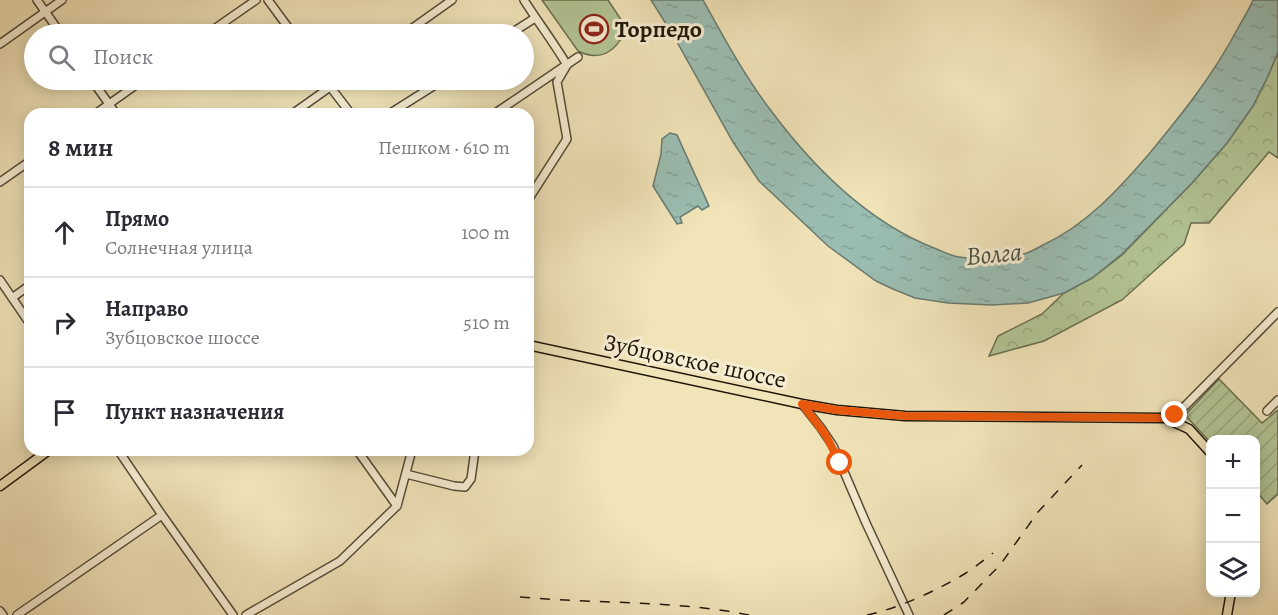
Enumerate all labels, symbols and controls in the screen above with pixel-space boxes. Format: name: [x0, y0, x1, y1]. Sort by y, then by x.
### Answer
sports icon: Торпедо: [578, 13, 610, 45]
place label: Торпедо: [615, 13, 702, 45]
search box: [24, 24, 534, 90]
icon: search: [45, 41, 78, 74]
text: Поиск: [93, 42, 153, 72]
text: 8 мин: [48, 130, 113, 165]
text: Пешком · 610 m: [378, 134, 510, 161]
text: Прямо: [105, 204, 169, 234]
icon: ahead: [48, 216, 81, 249]
text: 100 m: [461, 219, 510, 246]
text: Солнечная улица: [105, 234, 253, 261]
water label: Волга: [964, 234, 1024, 274]
text: Направо: [105, 294, 188, 324]
icon: right: [48, 306, 81, 339]
text: 510 m: [463, 309, 510, 336]
text: Зубцовское шоссе: [105, 324, 260, 351]
street label: Зубцовское шоссе: [601, 326, 789, 396]
icon: arrive: [48, 396, 81, 429]
text: Пункт назначения: [105, 397, 284, 427]
route end: [1161, 401, 1187, 427]
map controls: [1206, 435, 1260, 597]
button: +: [1206, 435, 1260, 489]
route start: [826, 449, 852, 475]
button: −: [1206, 489, 1260, 543]
button: layers: [1206, 543, 1260, 597]

